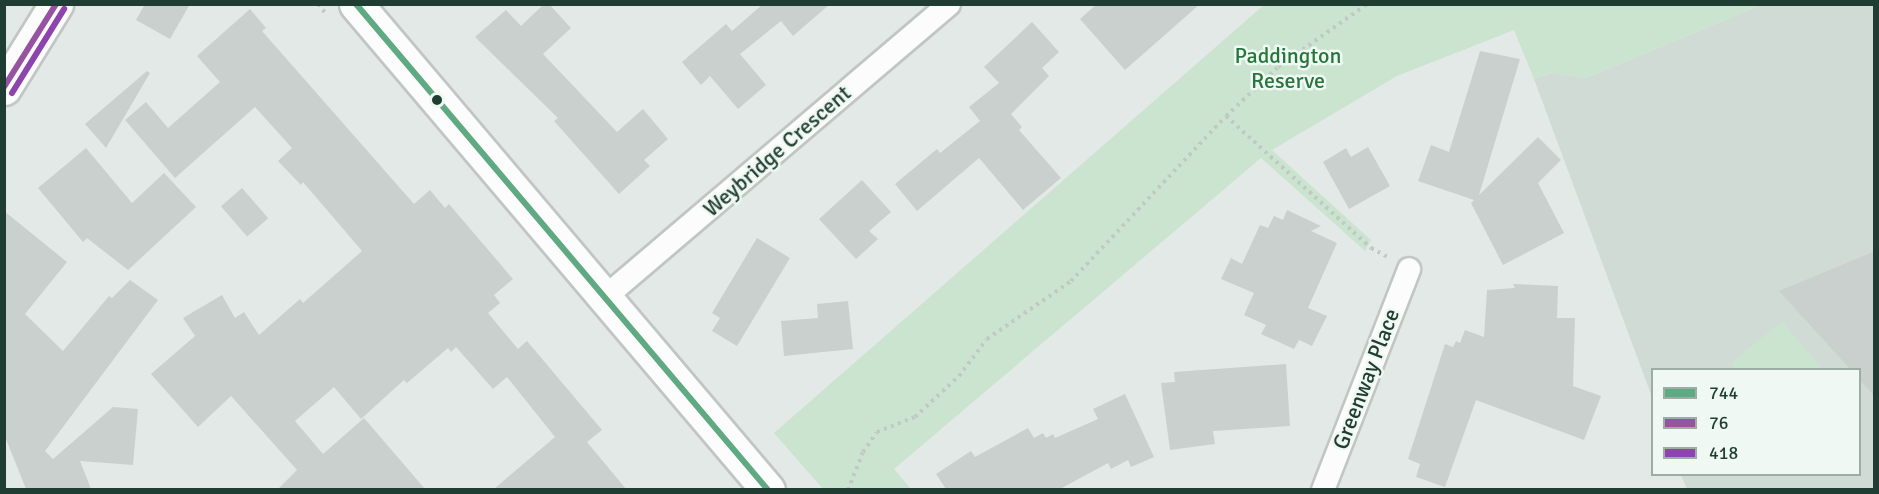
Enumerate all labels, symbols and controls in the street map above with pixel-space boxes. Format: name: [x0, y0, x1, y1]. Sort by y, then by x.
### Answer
park label: Paddington Reserve: [1235, 42, 1341, 94]
street label: Weybridge Crescent: [698, 80, 856, 222]
unlabelled marker: [431, 94, 443, 106]
street label: Greenway Place: [1327, 305, 1405, 453]
legend: [1651, 368, 1861, 476]
text: 744: [1709, 382, 1738, 404]
text: 76: [1709, 412, 1728, 434]
text: 418: [1709, 442, 1738, 464]

